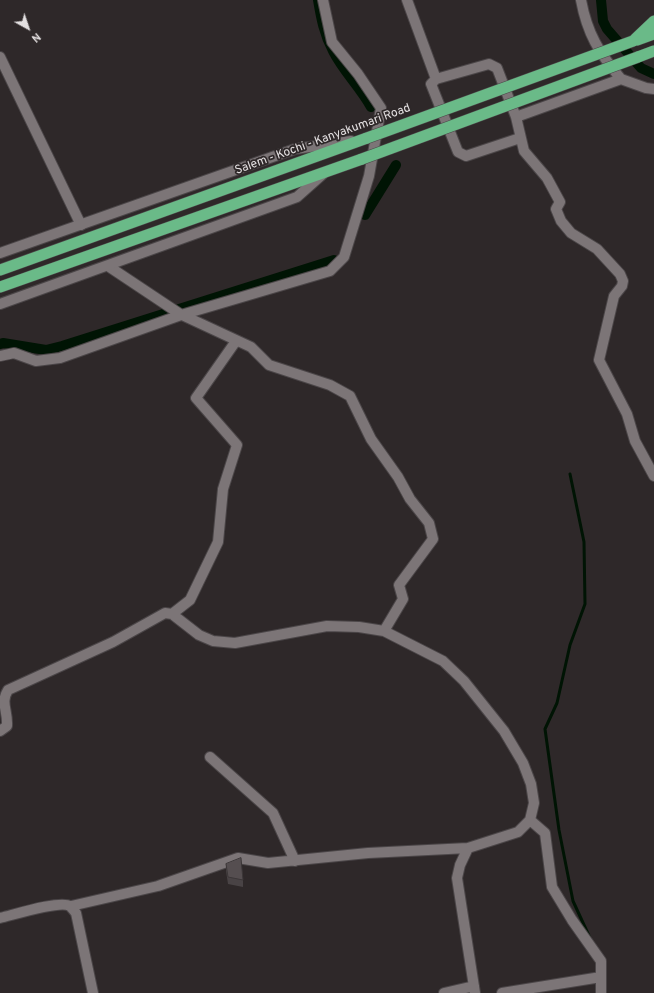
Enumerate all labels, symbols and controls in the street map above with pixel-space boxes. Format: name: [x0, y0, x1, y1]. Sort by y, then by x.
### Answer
north arrow: [8, 8, 48, 48]
text: N: [28, 29, 43, 45]
street label: Salem - Kochi - Kanyakumari Road: [233, 101, 413, 179]

